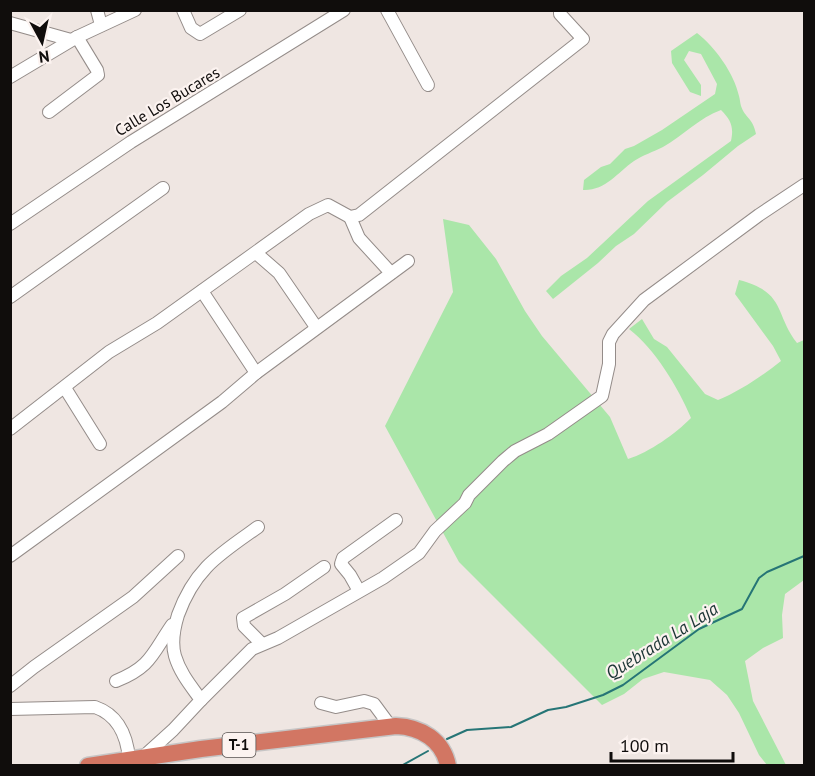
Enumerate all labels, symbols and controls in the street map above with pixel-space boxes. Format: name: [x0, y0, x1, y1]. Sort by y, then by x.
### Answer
north arrow: [12, 12, 72, 72]
text: N: [37, 46, 51, 67]
street label: Calle Los Bucares: [111, 62, 223, 140]
water label: Quebrada La Laja: [601, 597, 722, 684]
scale bar: [611, 725, 732, 763]
road number: T-1: [222, 733, 256, 757]
text: 100 m: [620, 734, 669, 757]

